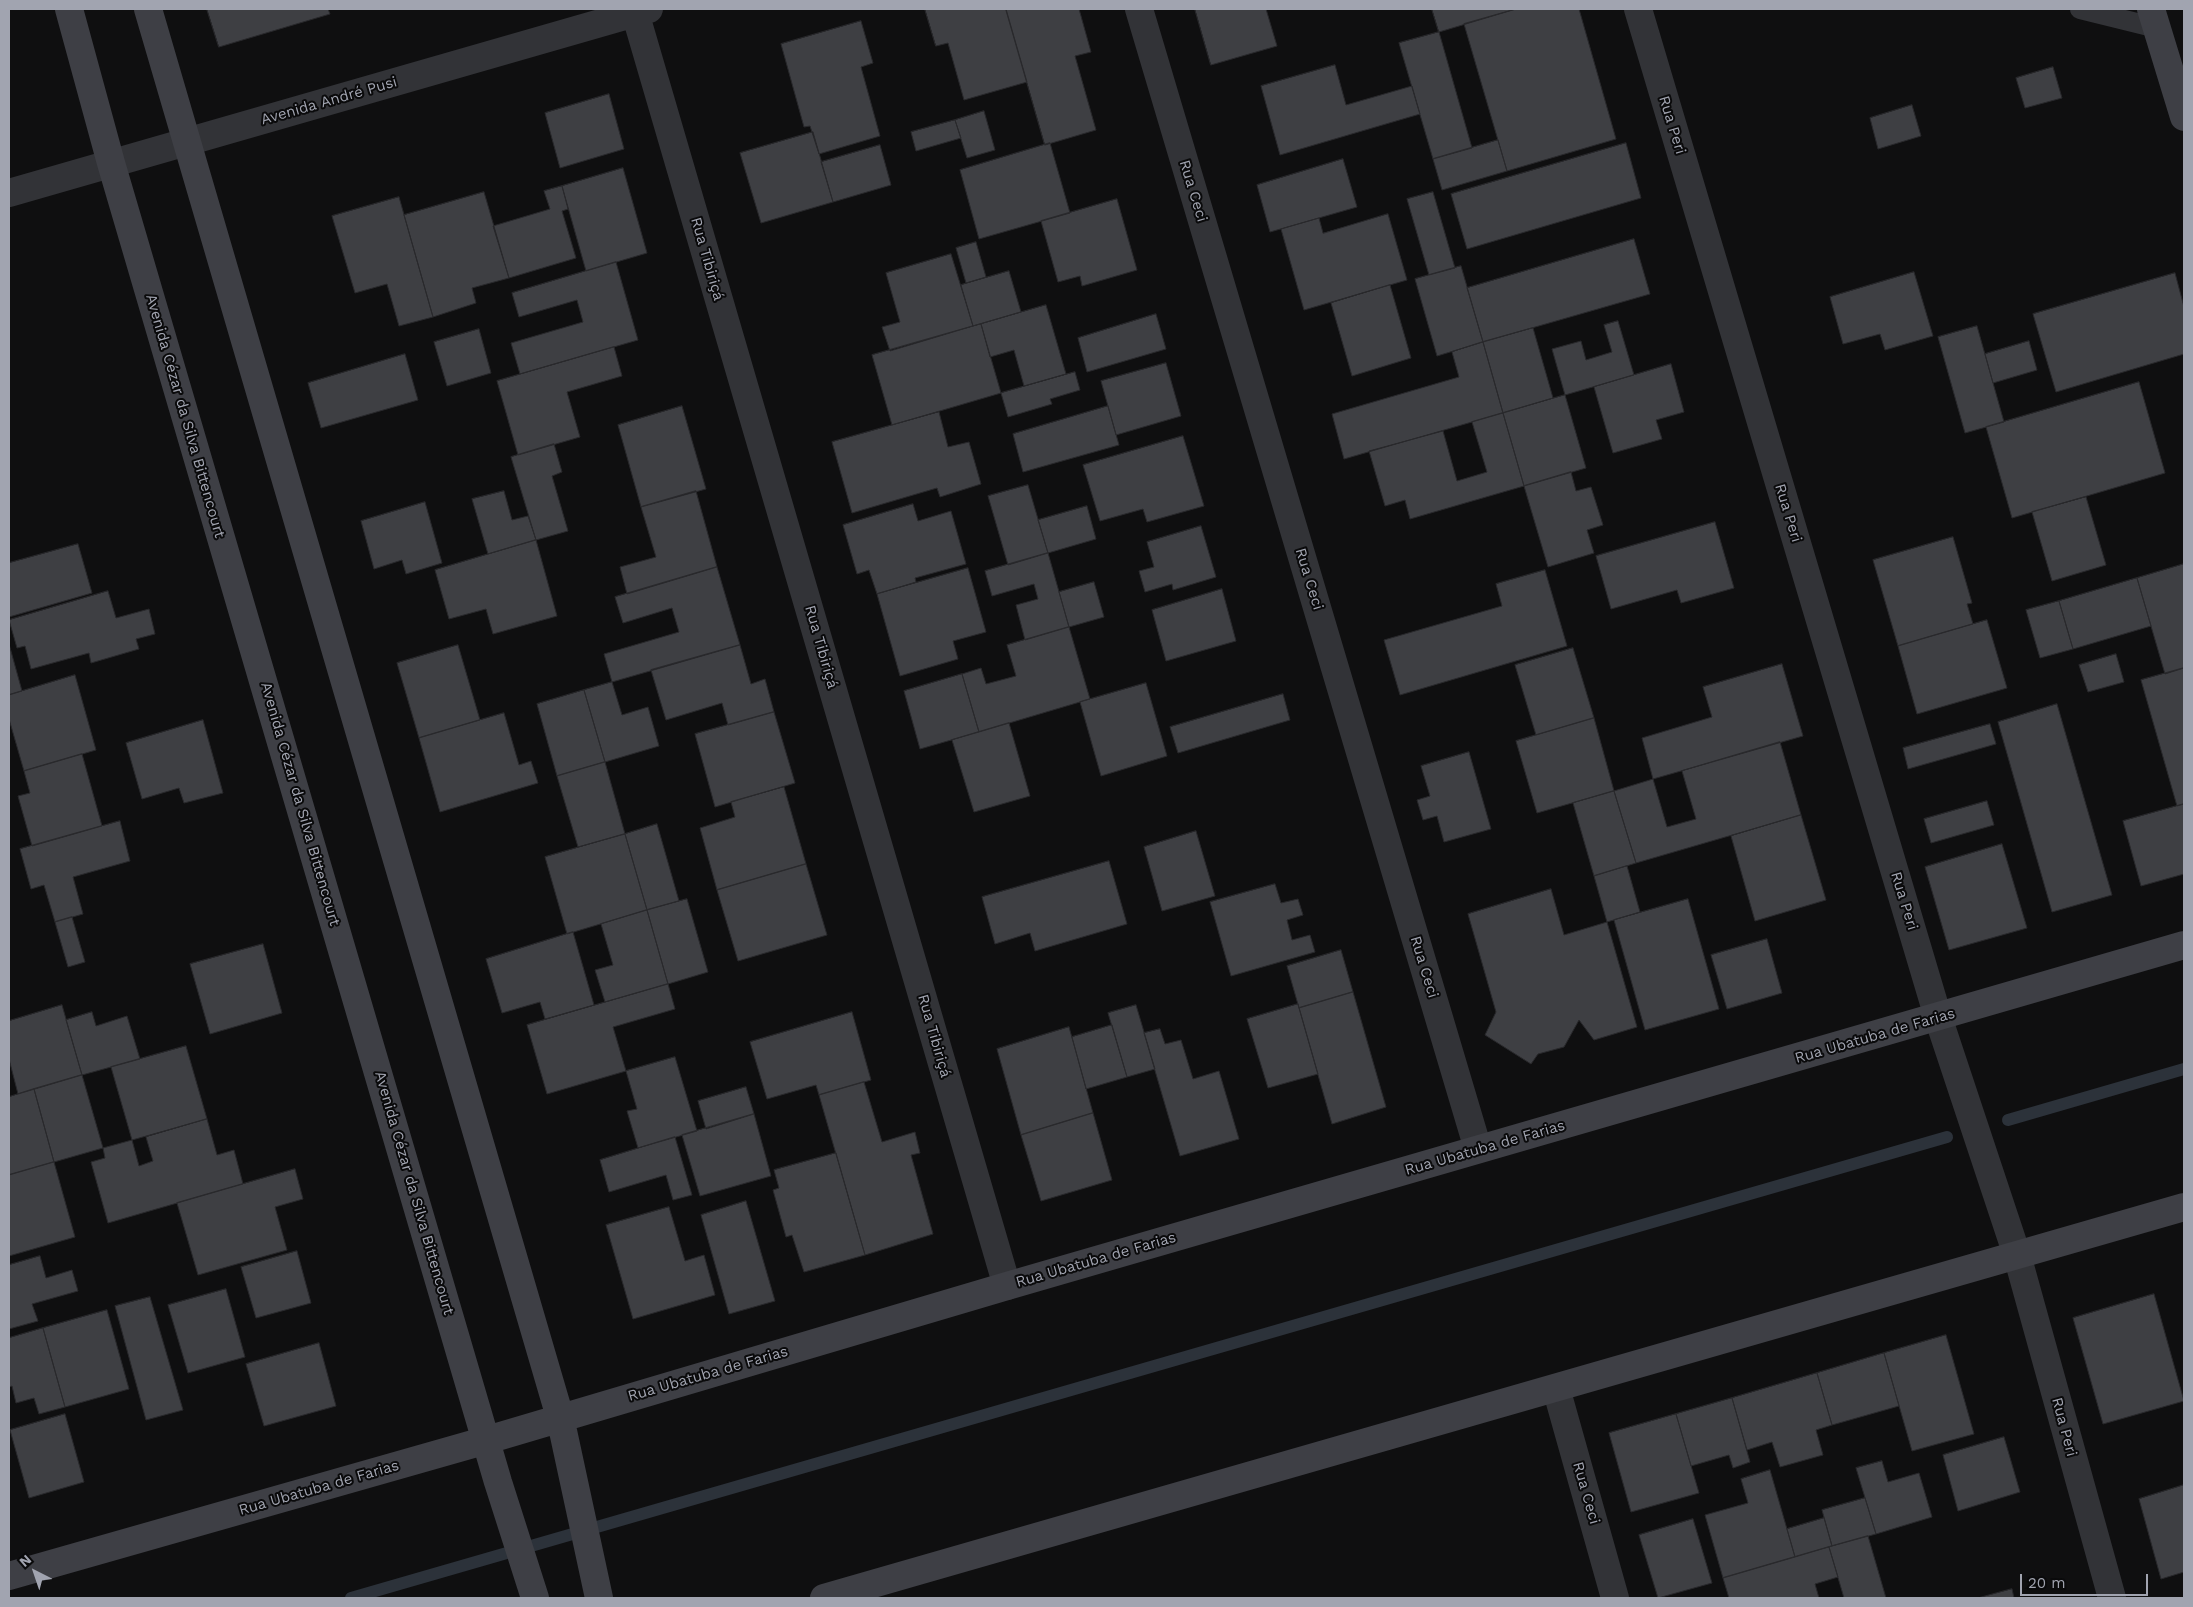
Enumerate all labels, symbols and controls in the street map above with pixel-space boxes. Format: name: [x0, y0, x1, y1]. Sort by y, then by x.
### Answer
street label: Avenida André Pusi: [259, 73, 399, 129]
street label: Rua Peri: [1655, 93, 1689, 157]
street label: Rua Ceci: [1175, 158, 1211, 224]
street label: Rua Tibiriçá: [687, 215, 727, 303]
street label: Avenida Cézar da Silva Bittencourt: [142, 292, 228, 540]
street label: Rua Peri: [1771, 481, 1805, 545]
street label: Rua Ceci: [1291, 546, 1327, 612]
street label: Rua Tibiriçá: [801, 603, 841, 691]
street label: Avenida Cézar da Silva Bittencourt: [257, 680, 343, 928]
street label: Rua Peri: [1887, 869, 1921, 933]
street label: Rua Ceci: [1406, 934, 1442, 1000]
street label: Rua Tibiriçá: [914, 992, 954, 1080]
street label: Rua Ubatuba de Farias: [1793, 1004, 1957, 1068]
street label: Avenida Cézar da Silva Bittencourt: [371, 1069, 457, 1317]
street label: Rua Ubatuba de Farias: [1403, 1116, 1567, 1180]
street label: Rua Ubatuba de Farias: [1014, 1228, 1178, 1292]
street label: Rua Ubatuba de Farias: [626, 1342, 790, 1406]
street label: Rua Peri: [2047, 1395, 2081, 1459]
street label: Rua Ubatuba de Farias: [237, 1456, 401, 1520]
street label: Rua Ceci: [1569, 1460, 1603, 1526]
north arrow: [10, 1547, 60, 1597]
text: N: [16, 1551, 34, 1570]
scale bar: [2023, 1564, 2150, 1596]
text: 20 m: [2028, 1574, 2066, 1592]

